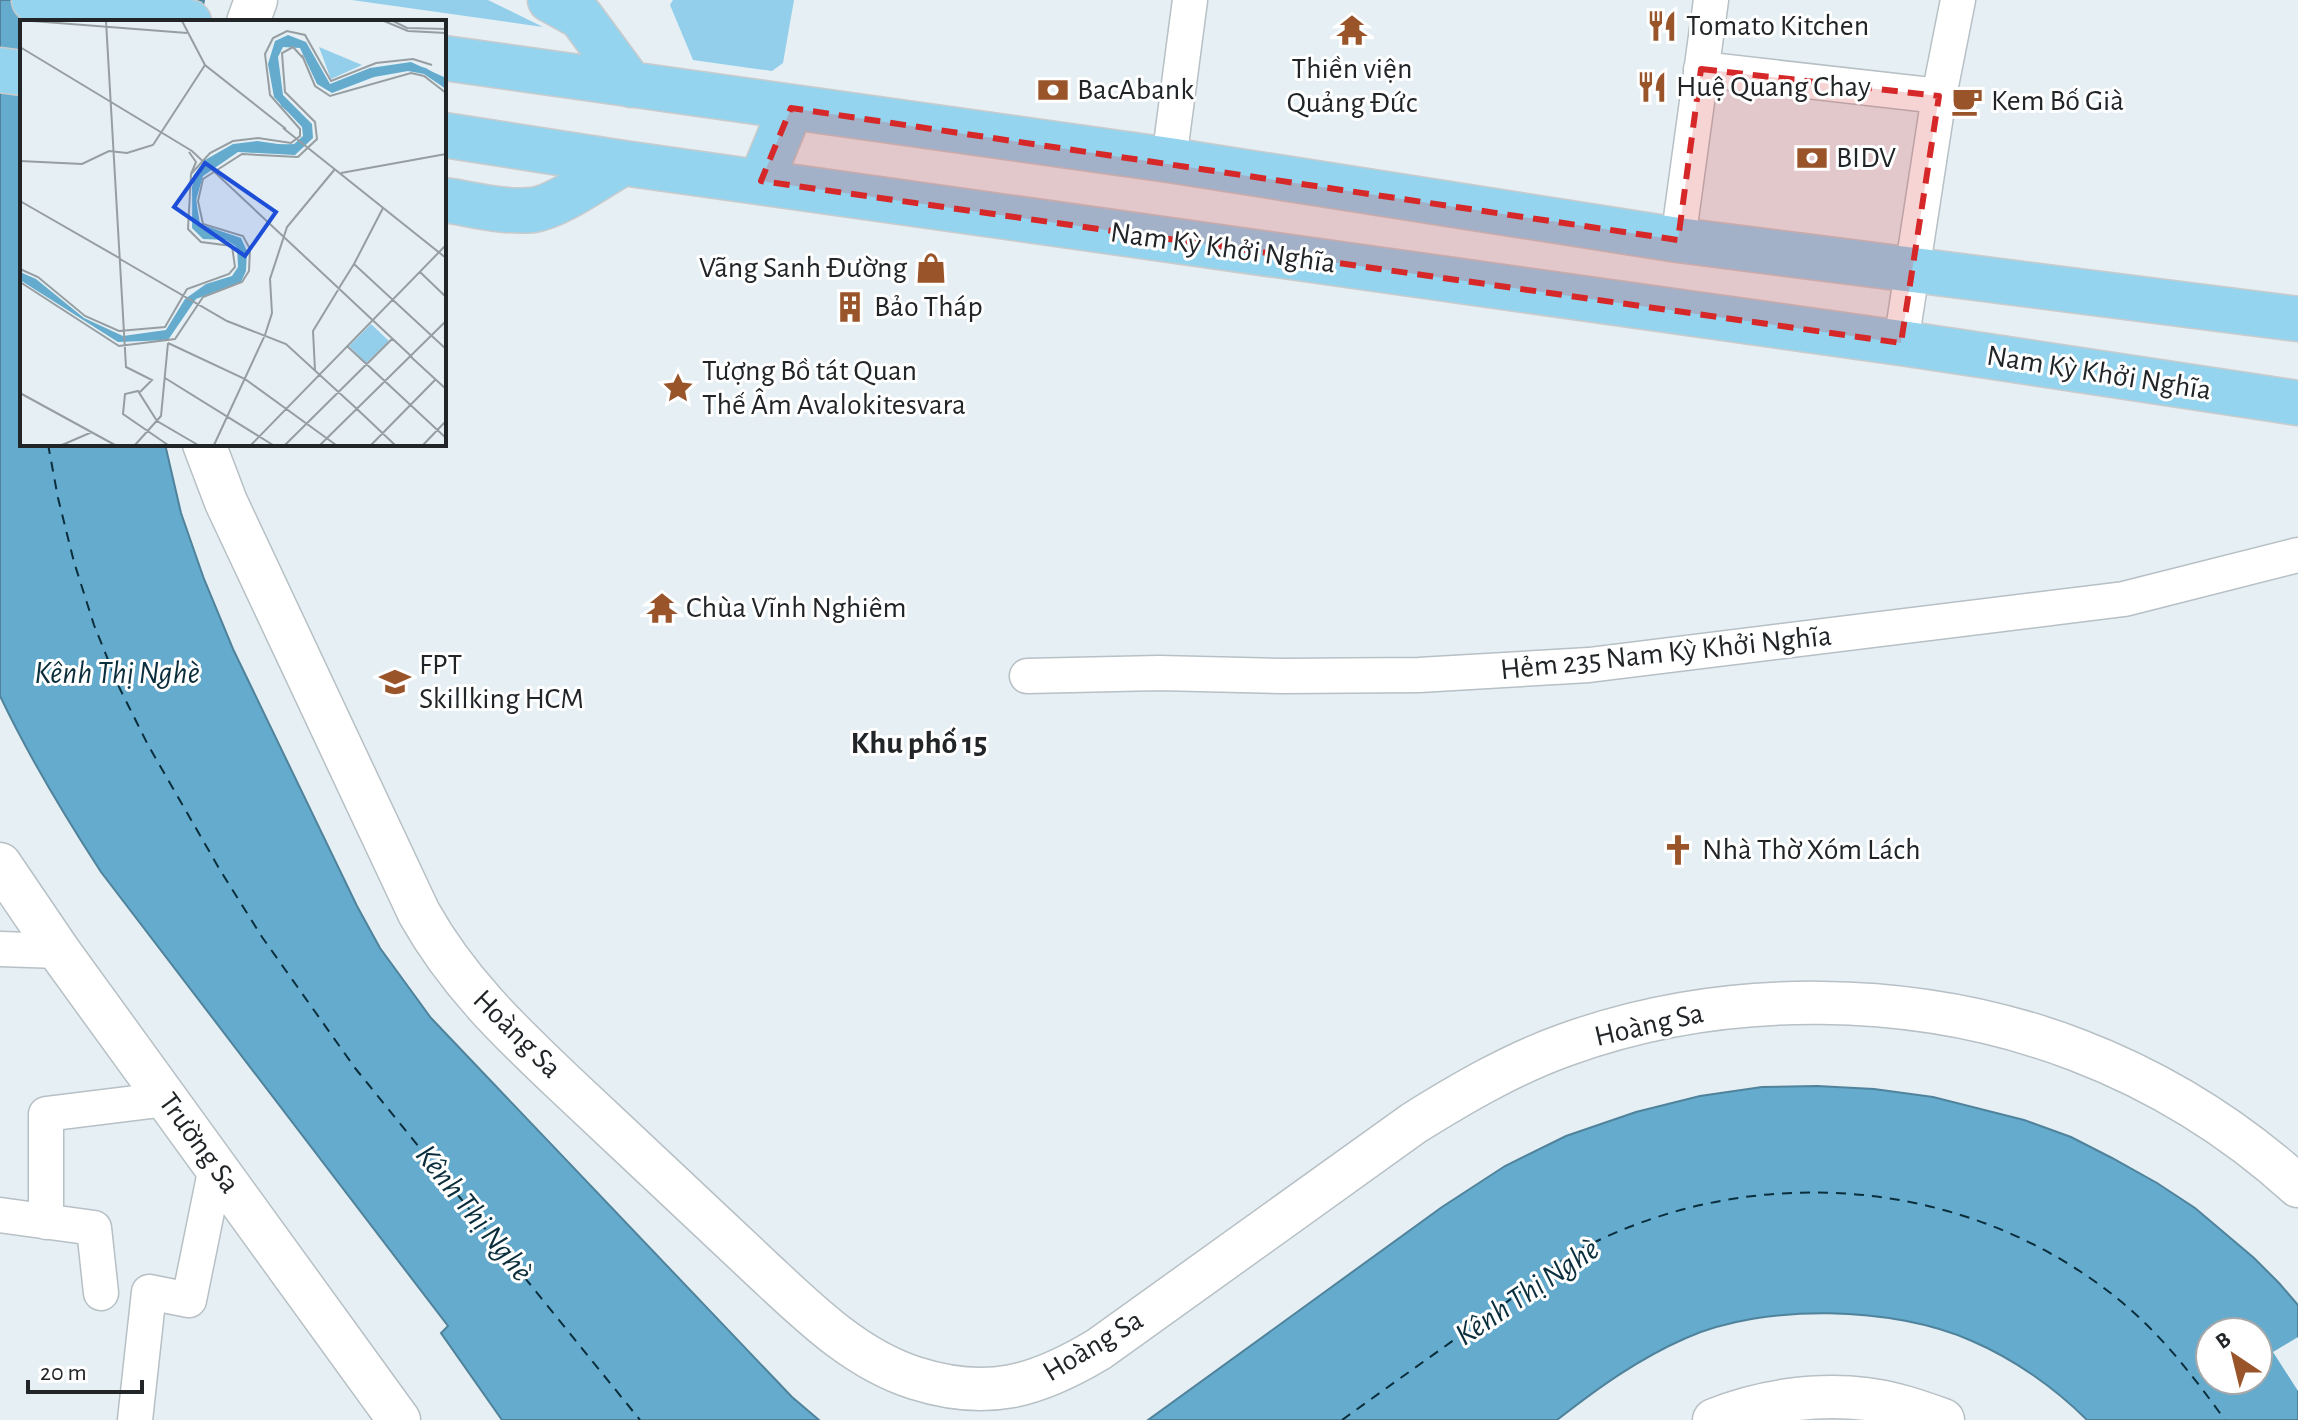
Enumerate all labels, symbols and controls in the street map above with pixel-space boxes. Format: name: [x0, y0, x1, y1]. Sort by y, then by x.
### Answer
restaurant icon: Tomato Kitchen: [1645, 9, 1679, 43]
place label: Tomato Kitchen: [1686, 11, 1869, 41]
temple icon: Thiền viện Quảng Đức: [1335, 13, 1369, 47]
inset map: [20, 20, 446, 446]
place label: Thiền viện Quảng Đức: [1287, 54, 1418, 118]
restaurant icon: Huệ Quang Chay: [1635, 70, 1669, 104]
place label: Huệ Quang Chay: [1676, 72, 1871, 102]
bank icon: BacAbank: [1036, 73, 1070, 107]
place label: BacAbank: [1077, 75, 1194, 105]
cafe icon: Kem Bố Già: [1950, 84, 1984, 118]
place label: Kem Bố Già: [1991, 86, 2124, 116]
bank icon: BIDV: [1795, 141, 1829, 175]
place label: BIDV: [1836, 143, 1896, 173]
street label: Nam Kỳ Khởi Nghĩa: [1109, 217, 1337, 279]
shop icon: Vãng Sanh Đường: [914, 251, 948, 285]
place label: Vãng Sanh Đường: [699, 253, 907, 283]
building icon: Bảo Tháp: [833, 290, 867, 324]
place label: Bảo Tháp: [874, 292, 983, 322]
street label: Nam Kỳ Khởi Nghĩa: [1985, 340, 2213, 406]
place label: Tượng Bồ tát Quan Thế Âm Avalokitesvara: [702, 356, 966, 420]
place icon: Tượng Bồ tát Quan Thế Âm Avalokitesvara: [661, 371, 695, 405]
temple icon: Chùa Vĩnh Nghiêm: [645, 591, 679, 625]
place label: Chùa Vĩnh Nghiêm: [686, 593, 907, 623]
street label: Hẻm 235 Nam Kỳ Khởi Nghĩa: [1499, 621, 1833, 685]
place label: FPT Skillking HCM: [419, 650, 584, 714]
water label: Kênh Thị Nghè: [34, 657, 200, 689]
school or university icon: FPT Skillking HCM: [378, 665, 412, 699]
district label: Khu phố 15: [851, 727, 987, 759]
church icon: Nhà Thờ Xóm Lách: [1661, 833, 1695, 867]
place label: Nhà Thờ Xóm Lách: [1702, 835, 1921, 865]
street label: Hoàng Sa: [467, 984, 567, 1084]
street label: Hoàng Sa: [1592, 998, 1706, 1052]
street label: Trường Sa: [153, 1087, 245, 1199]
water label: Kênh Thị Nghè: [409, 1139, 539, 1287]
water label: Kênh Thị Nghè: [1449, 1232, 1605, 1352]
street label: Hoàng Sa: [1038, 1305, 1148, 1387]
north arrow: [2194, 1316, 2274, 1396]
text: B: [2212, 1328, 2235, 1353]
scale bar: [28, 1344, 142, 1394]
text: 20 m: [40, 1361, 87, 1385]

